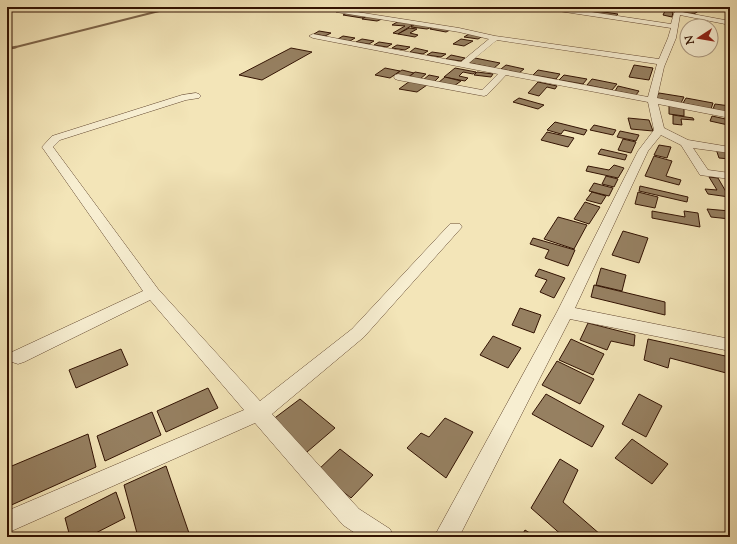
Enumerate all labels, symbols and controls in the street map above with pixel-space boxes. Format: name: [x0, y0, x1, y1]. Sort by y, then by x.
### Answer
north arrow: [679, 18, 719, 58]
text: N: [681, 34, 699, 47]

